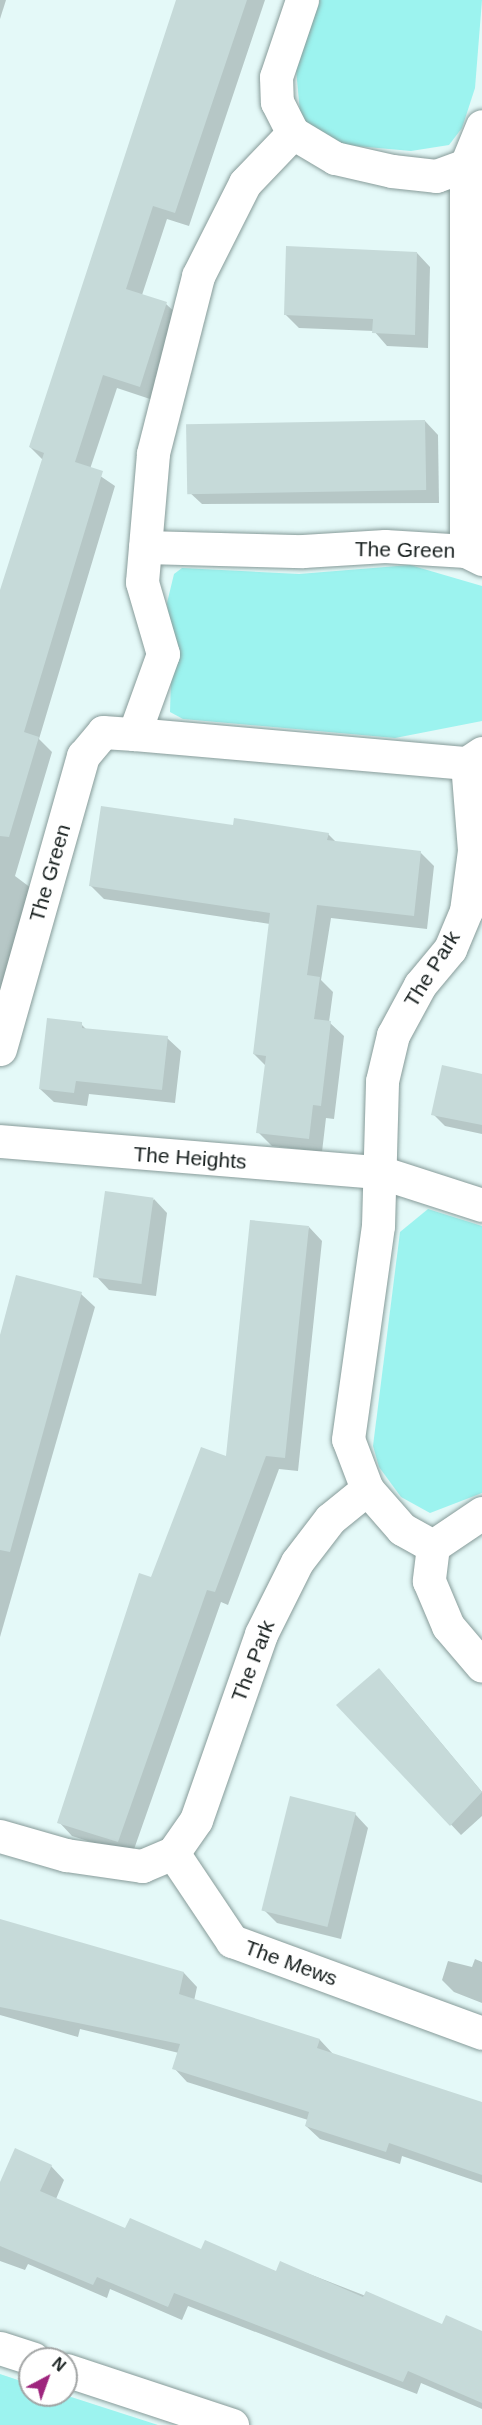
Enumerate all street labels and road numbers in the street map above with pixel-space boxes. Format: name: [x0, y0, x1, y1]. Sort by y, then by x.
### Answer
street label: The Green: [355, 537, 455, 563]
street label: The Green: [24, 821, 76, 925]
street label: The Park: [399, 926, 465, 1012]
street label: The Heights: [133, 1141, 247, 1175]
street label: The Park: [226, 1617, 280, 1705]
street label: The Mews: [241, 1935, 341, 1991]

